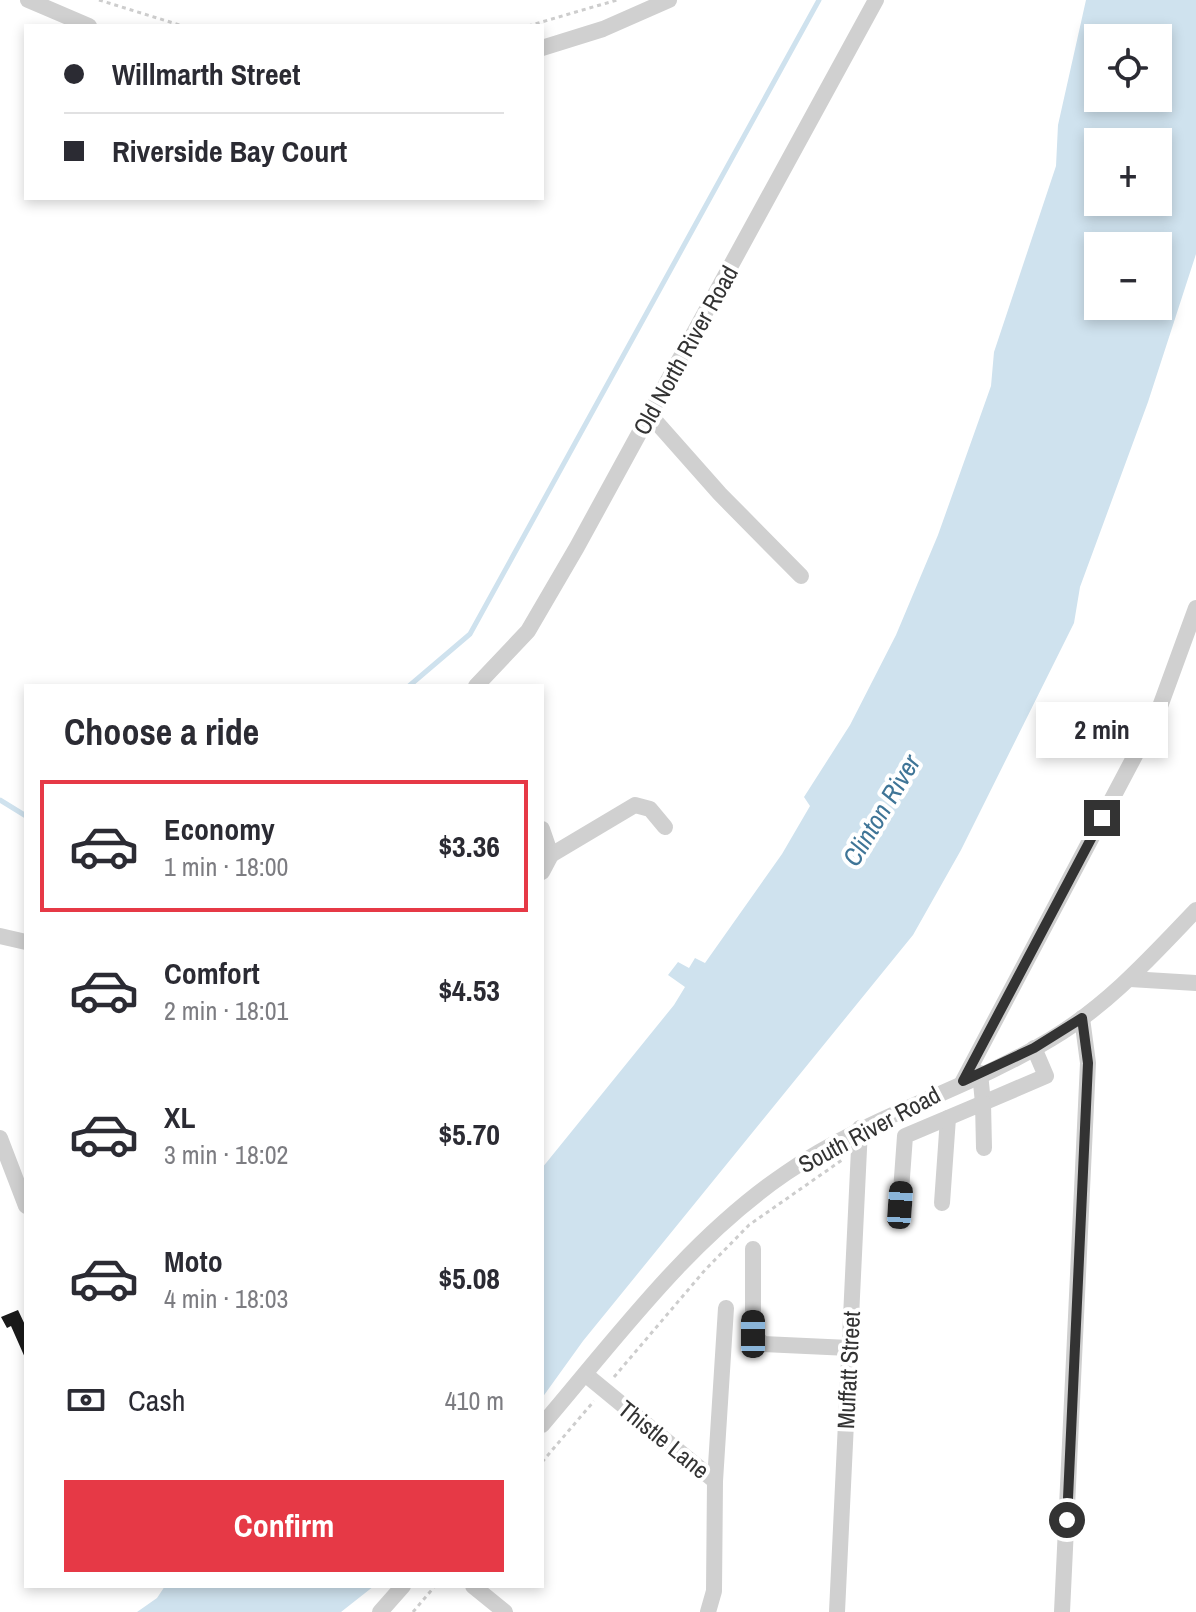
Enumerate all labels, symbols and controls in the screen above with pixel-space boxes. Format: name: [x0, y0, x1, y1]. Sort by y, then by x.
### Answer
map controls: [1084, 24, 1172, 320]
button: locate: [1084, 24, 1172, 112]
text: Willmarth Street: [112, 54, 300, 94]
button: +: [1084, 128, 1172, 216]
text: Riverside Bay Court: [112, 131, 347, 171]
button: −: [1084, 232, 1172, 320]
street label: Old North River Road: [625, 259, 745, 441]
callout: 2 min: [1036, 702, 1168, 758]
text: Choose a ride: [64, 708, 259, 756]
text: 2 min: [1074, 712, 1130, 747]
water label: Clinton River: [834, 747, 928, 872]
route end: [1084, 800, 1120, 836]
text: Economy: [164, 809, 275, 849]
icon: car: [68, 810, 140, 882]
text: $3.36: [438, 826, 500, 866]
text: 1 min · 18:00: [164, 849, 288, 884]
text: Comfort: [164, 953, 260, 993]
icon: car: [68, 954, 140, 1026]
text: $4.53: [438, 970, 500, 1010]
text: 2 min · 18:01: [164, 993, 288, 1028]
street label: South River Road: [792, 1078, 946, 1180]
text: XL: [164, 1097, 195, 1137]
icon: car: [68, 1098, 140, 1170]
text: $5.70: [438, 1114, 500, 1154]
text: 3 min · 18:02: [164, 1137, 288, 1172]
car: [886, 1180, 914, 1230]
text: Moto: [164, 1241, 223, 1281]
icon: car: [68, 1242, 140, 1314]
text: $5.08: [438, 1258, 500, 1298]
text: 4 min · 18:03: [164, 1281, 288, 1316]
car: [741, 1310, 765, 1358]
street label: Muffatt Street: [829, 1310, 867, 1430]
icon: cash: [64, 1378, 108, 1422]
text: Cash: [128, 1380, 185, 1420]
text: 410 m: [445, 1383, 504, 1418]
street label: Thistle Lane: [612, 1392, 716, 1486]
button: Confirm: [64, 1480, 504, 1572]
route start: [1049, 1502, 1085, 1538]

